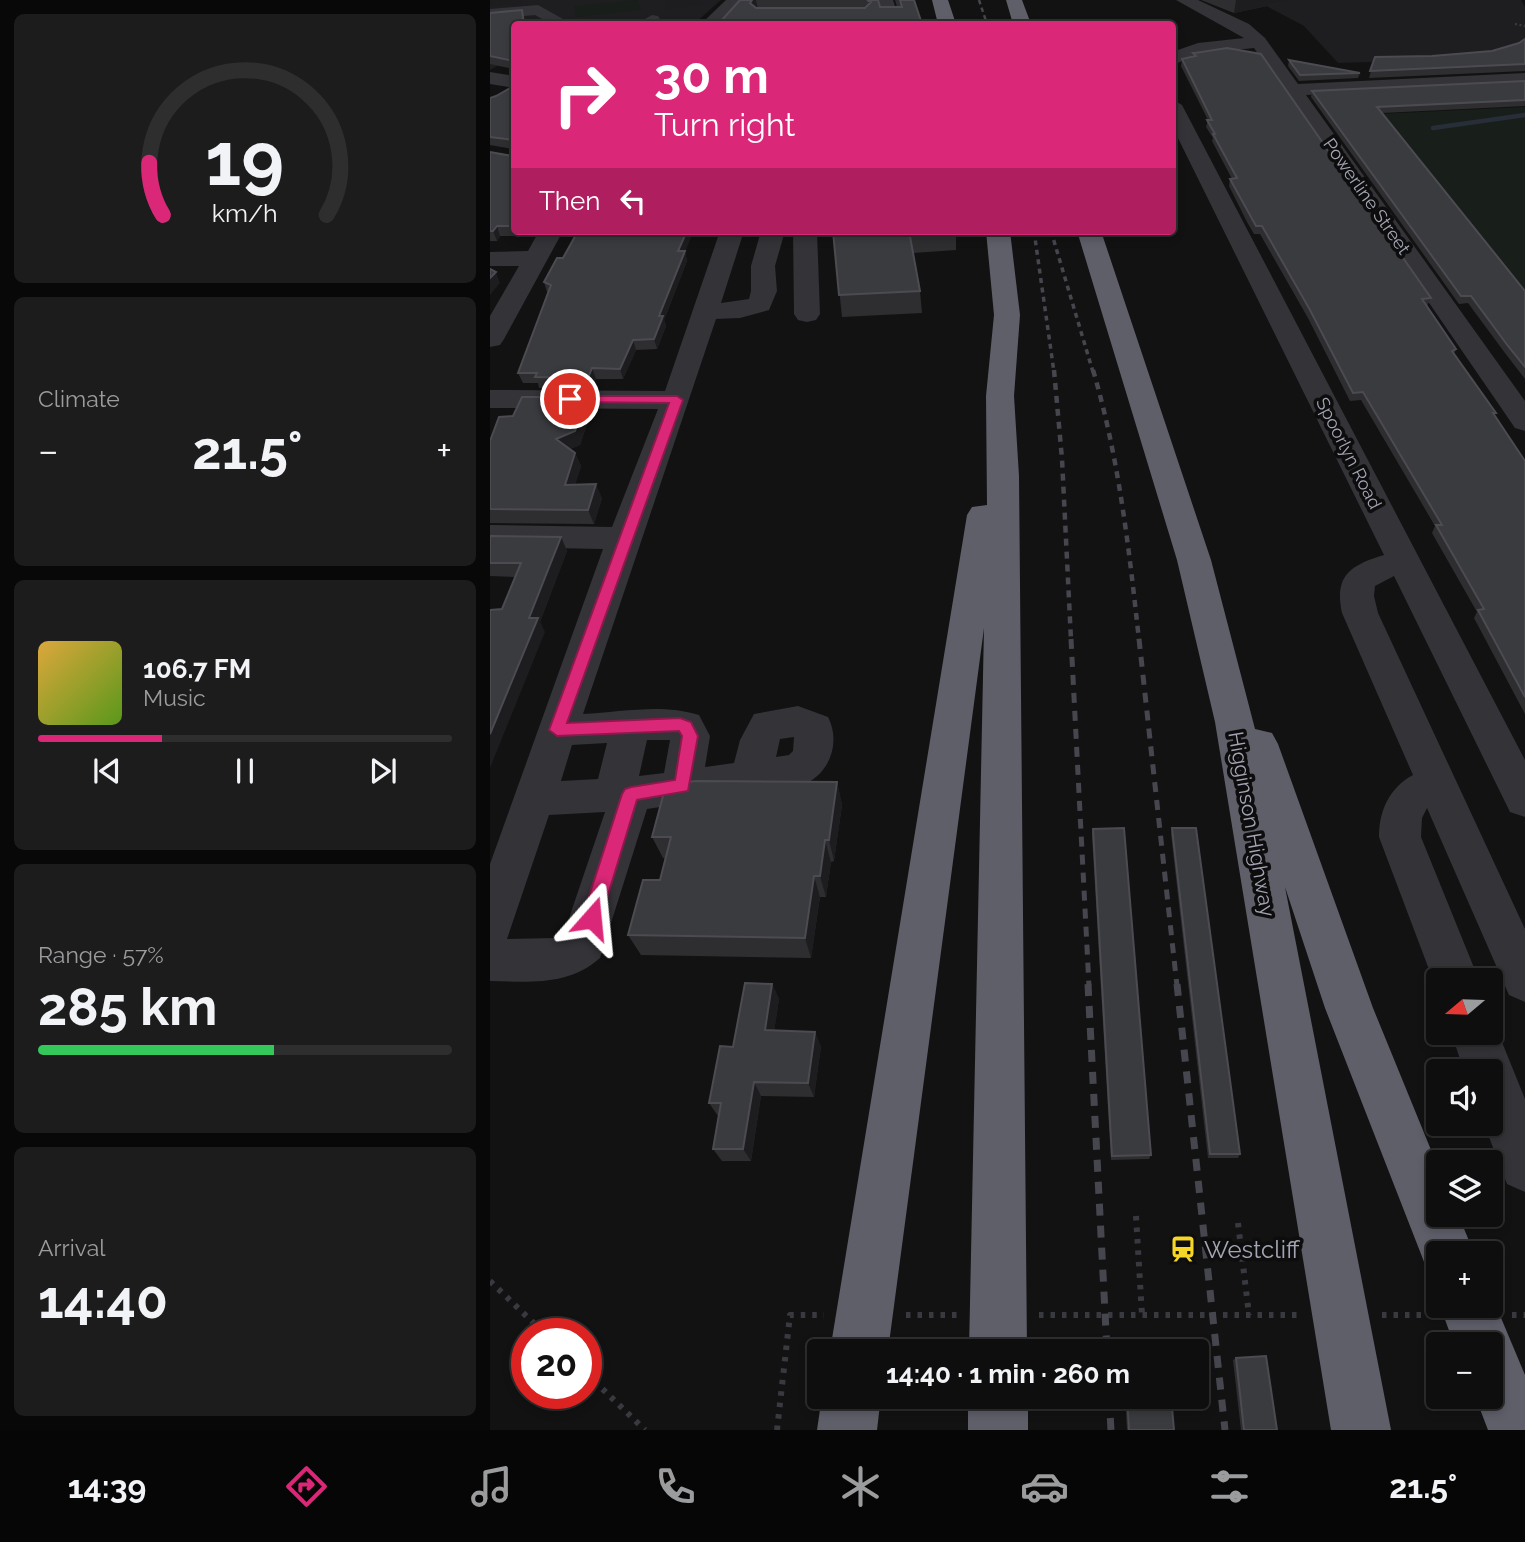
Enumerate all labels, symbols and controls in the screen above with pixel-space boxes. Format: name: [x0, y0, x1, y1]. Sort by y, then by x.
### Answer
text: 30 m: [654, 47, 769, 104]
icon: right: [539, 49, 630, 140]
text: Turn right: [654, 106, 795, 143]
text: 19: [206, 117, 284, 202]
street label: Powerline Street: [1319, 134, 1415, 258]
icon: left: [614, 182, 652, 220]
text: Then: [539, 186, 600, 216]
text: km/h: [212, 197, 278, 227]
pin: [540, 369, 600, 429]
icon: arrive: [551, 380, 589, 418]
text: Climate: [38, 385, 120, 412]
street label: Spoorlyn Road: [1312, 394, 1386, 512]
text: 21.5°: [192, 420, 303, 481]
text: −: [38, 428, 58, 473]
text: +: [436, 428, 452, 473]
text: 106.7 FM: [143, 654, 251, 684]
text: Music: [143, 684, 206, 711]
street label: Higginson Highway: [1223, 730, 1281, 918]
icon: previous: [88, 752, 126, 790]
icon: pause: [226, 752, 264, 790]
icon: next: [364, 752, 402, 790]
position arrow: [555, 881, 629, 955]
text: Range · 57%: [38, 941, 164, 968]
north arrow: [1426, 968, 1503, 1045]
map controls: [1426, 968, 1503, 1409]
text: 285 km: [38, 976, 217, 1037]
button: sound: [1426, 1059, 1503, 1136]
button: layers: [1426, 1150, 1503, 1227]
text: Arrival: [38, 1234, 105, 1261]
station icon: Westcliff: [1168, 1234, 1198, 1264]
place label: Westcliff: [1204, 1235, 1301, 1264]
button: +: [1426, 1241, 1503, 1318]
text: 14:40: [38, 1269, 168, 1330]
speed limit sign: 20: [511, 1318, 602, 1409]
button: −: [1426, 1332, 1503, 1409]
text: 14:40 · 1 min · 260 m: [886, 1359, 1130, 1389]
icon: directions: [282, 1462, 331, 1511]
icon: music: [467, 1462, 516, 1511]
icon: phone: [651, 1462, 700, 1511]
icon: climate: [836, 1462, 885, 1511]
icon: car: [1020, 1462, 1069, 1511]
icon: filters: [1205, 1462, 1254, 1511]
text: 14:39: [68, 1468, 146, 1505]
text: 21.5°: [1389, 1468, 1457, 1505]

